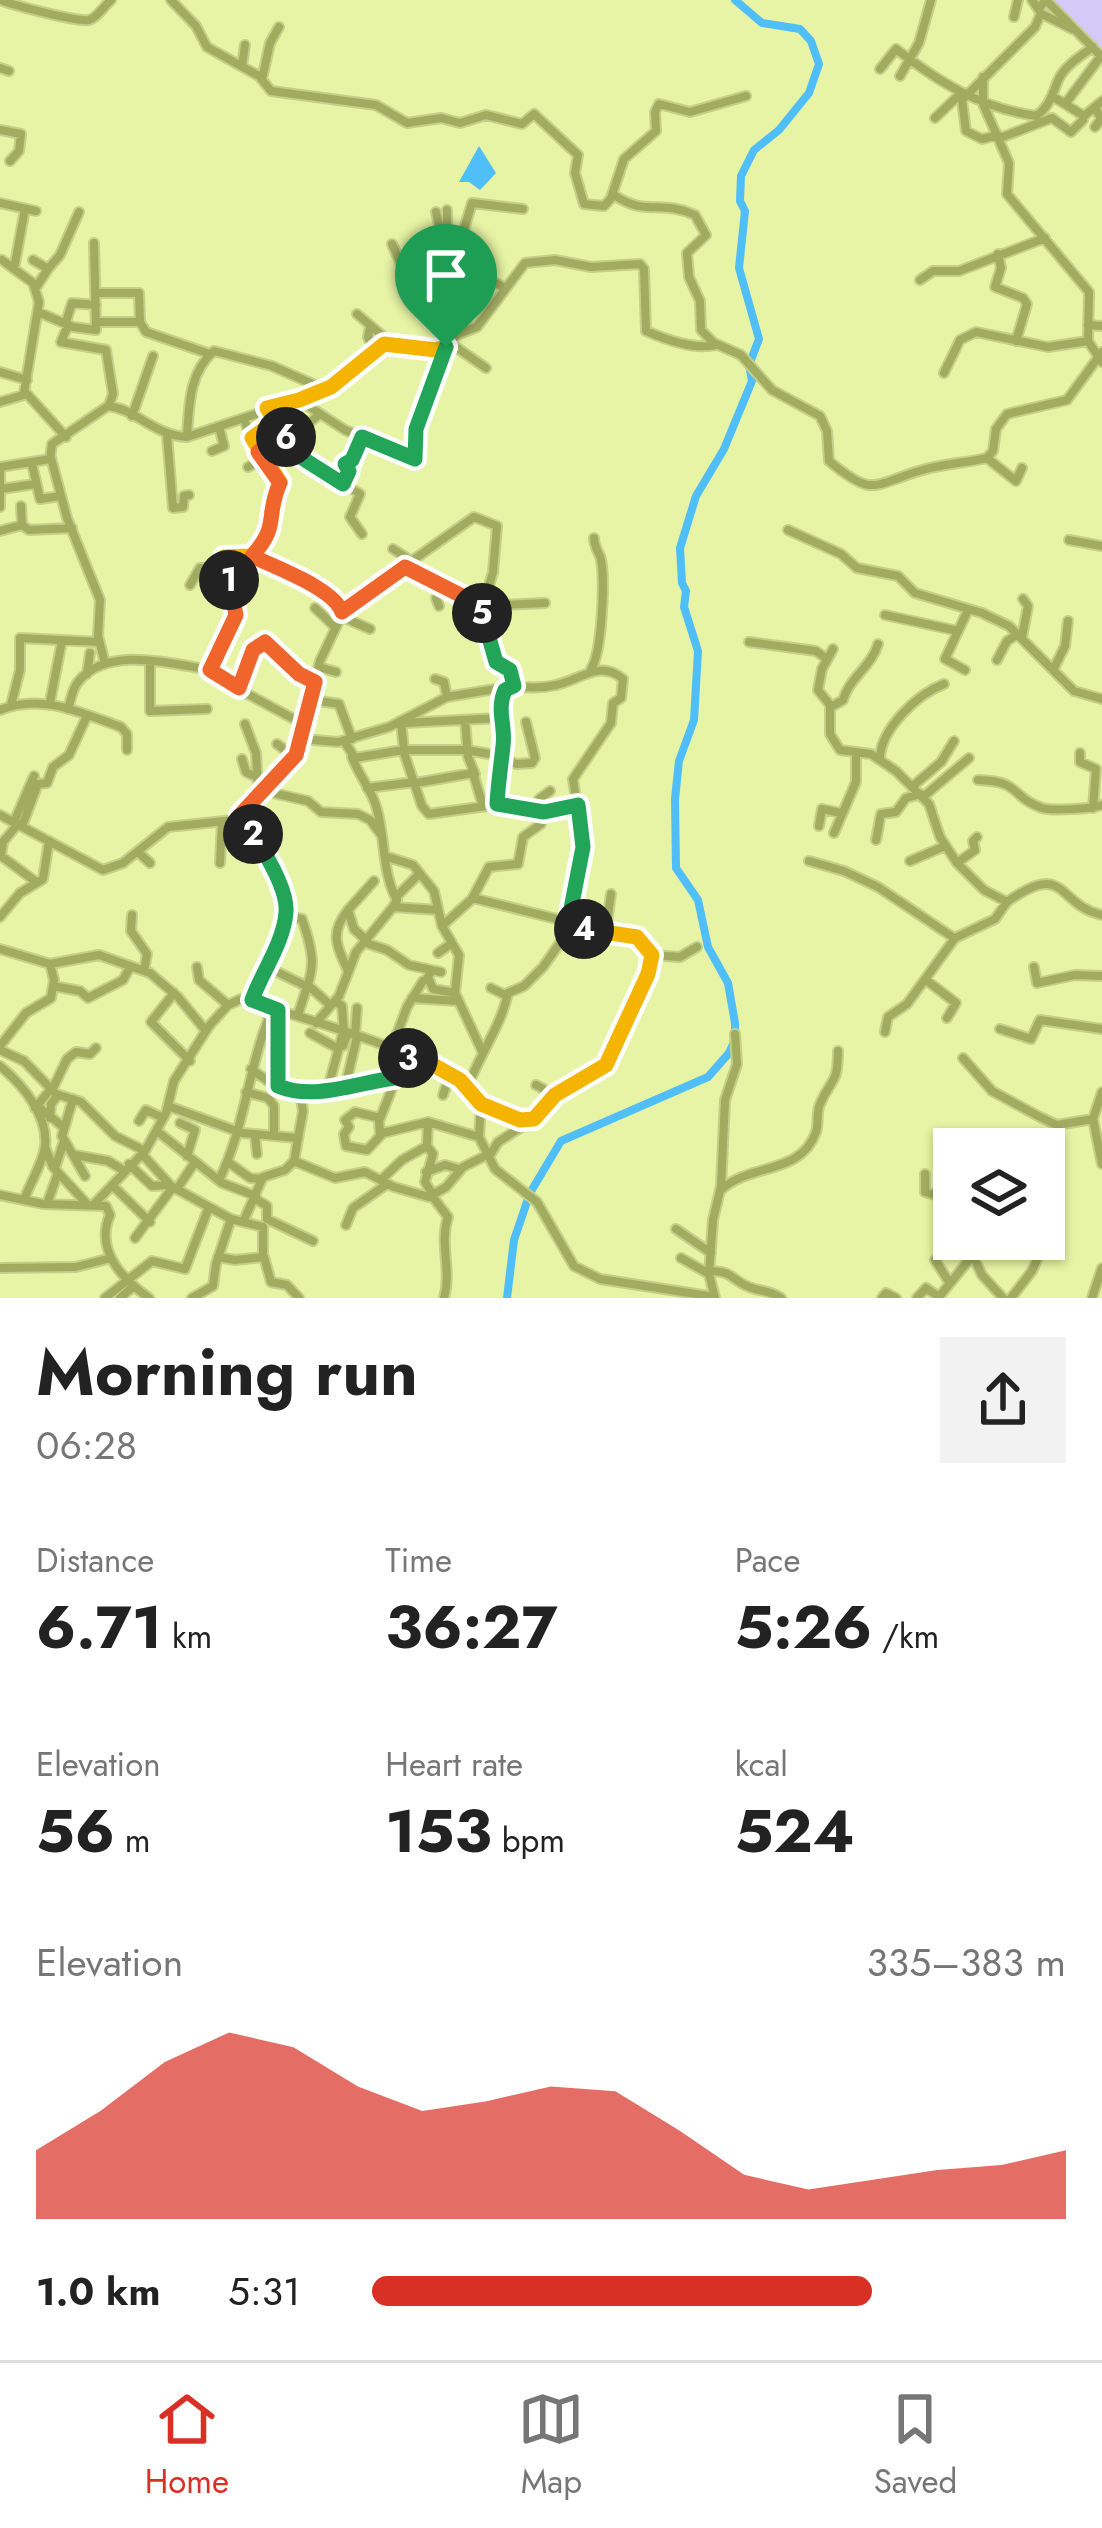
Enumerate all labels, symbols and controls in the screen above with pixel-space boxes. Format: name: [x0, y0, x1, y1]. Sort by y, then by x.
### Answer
pin: [395, 224, 497, 347]
icon: arrive: [413, 242, 479, 308]
pin: 6: [256, 407, 316, 467]
text: 6: [275, 413, 297, 460]
pin: 1: [199, 550, 259, 610]
text: 1: [221, 556, 237, 603]
pin: 5: [452, 583, 512, 643]
text: 5: [471, 589, 493, 636]
pin: 2: [223, 804, 283, 864]
text: 2: [242, 810, 264, 857]
pin: 4: [554, 899, 614, 959]
text: 4: [572, 905, 596, 952]
pin: 3: [378, 1028, 438, 1088]
text: 3: [398, 1034, 418, 1081]
map controls: [933, 1128, 1065, 1260]
button: layers: [933, 1128, 1065, 1260]
text: Morning run: [36, 1324, 418, 1420]
button: share: [940, 1337, 1066, 1463]
text: 06:28: [36, 1417, 137, 1474]
text: Distance: [36, 1537, 154, 1584]
text: Time: [385, 1537, 452, 1584]
text: Pace: [735, 1537, 800, 1584]
text: 6.71: [36, 1584, 162, 1671]
text: 36:27: [385, 1584, 558, 1671]
text: 5:26: [735, 1584, 872, 1671]
text: km: [162, 1613, 212, 1660]
text: /km: [872, 1613, 939, 1660]
text: Elevation: [36, 1741, 160, 1788]
text: Heart rate: [385, 1741, 523, 1788]
text: kcal: [735, 1741, 788, 1788]
text: 56: [36, 1788, 115, 1875]
text: 153: [385, 1788, 492, 1875]
text: 524: [735, 1788, 855, 1875]
text: m: [115, 1817, 150, 1864]
text: bpm: [492, 1817, 565, 1864]
text: Elevation: [36, 1934, 183, 1991]
text: 335–383 m: [867, 1934, 1066, 1991]
text: 1.0 km: [36, 2263, 160, 2320]
text: 5:31: [228, 2263, 301, 2320]
tab: Home: [145, 2386, 229, 2505]
tab: Map: [518, 2386, 584, 2505]
tab: Saved: [874, 2386, 957, 2505]

